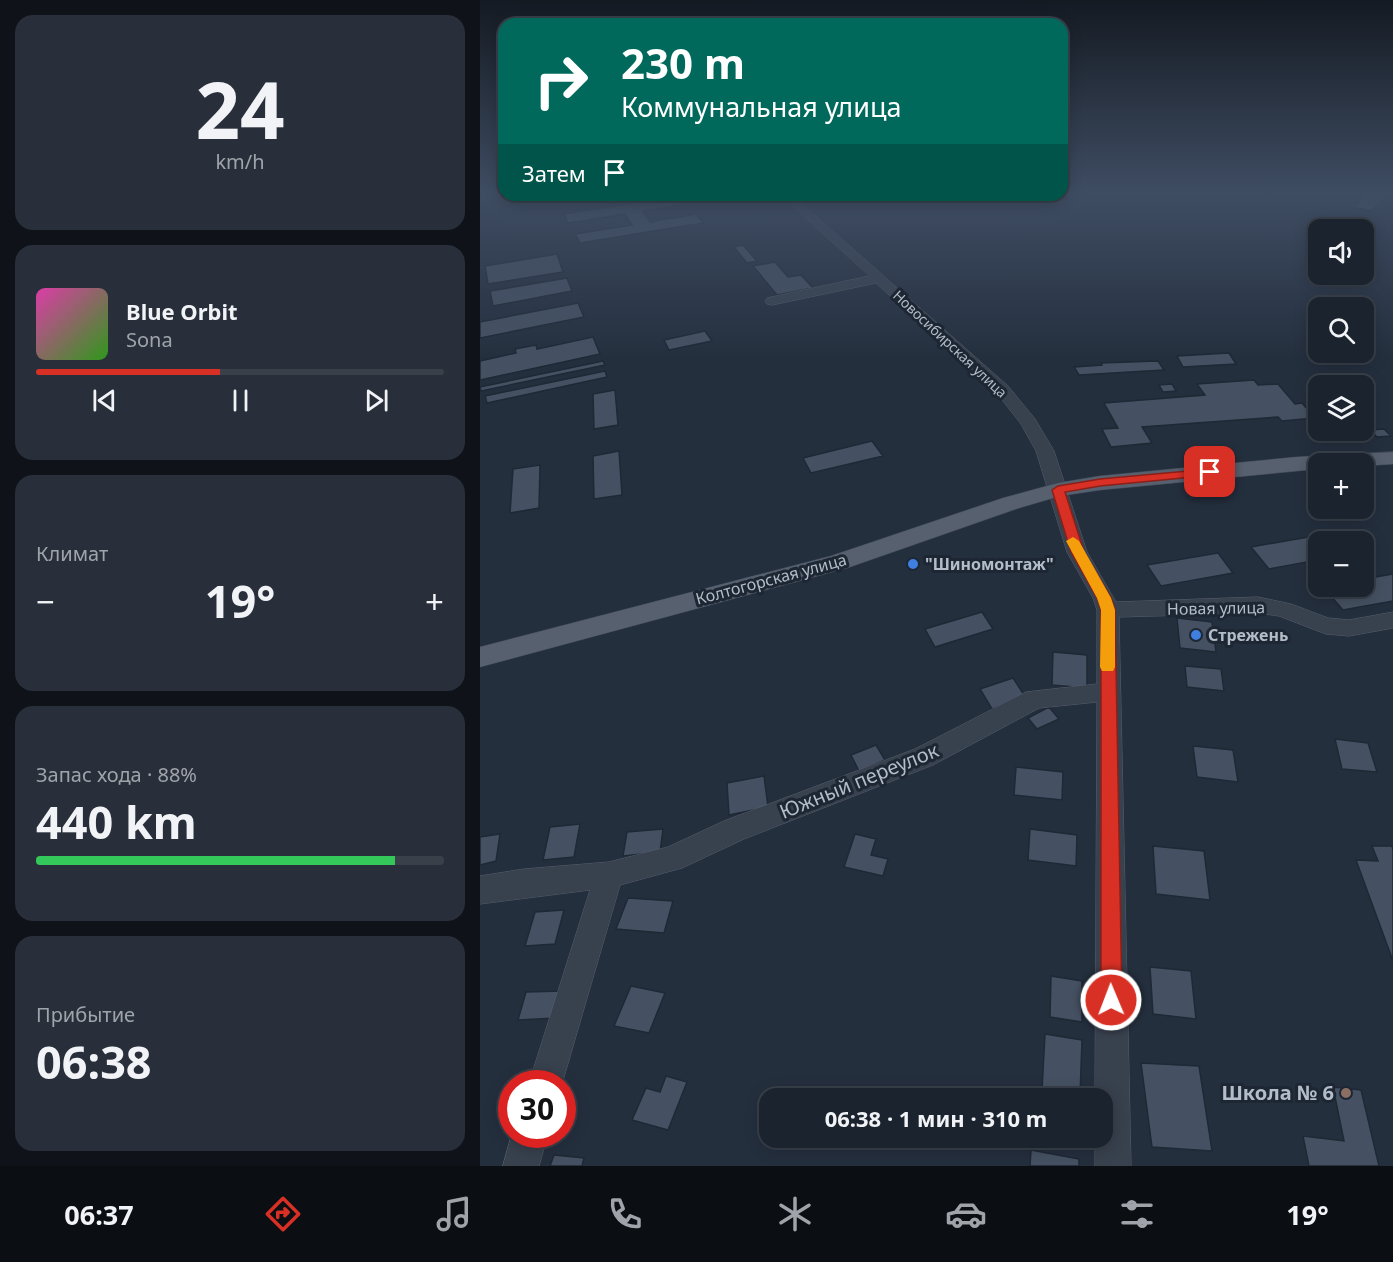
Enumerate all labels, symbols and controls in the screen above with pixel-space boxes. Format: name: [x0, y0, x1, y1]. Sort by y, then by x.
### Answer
text: 230 m: [621, 34, 745, 91]
icon: right: [522, 42, 600, 120]
text: 24: [195, 56, 285, 162]
text: Коммунальная улица: [621, 88, 901, 125]
text: km/h: [215, 148, 265, 175]
icon: arrive: [598, 156, 631, 189]
text: Затем: [522, 158, 586, 188]
map controls: [1308, 219, 1374, 597]
button: sound: [1308, 219, 1374, 285]
street label: Новосибирская улица: [889, 286, 1011, 402]
text: Blue Orbit: [126, 296, 238, 326]
button: search: [1308, 297, 1374, 363]
text: Sona: [126, 326, 173, 353]
button: layers: [1308, 375, 1374, 441]
icon: previous: [88, 384, 121, 417]
icon: pause: [224, 384, 257, 417]
icon: next: [360, 384, 393, 417]
pin: [1184, 446, 1235, 497]
button: +: [1308, 453, 1374, 519]
icon: arrive: [1193, 455, 1226, 488]
button: −: [1308, 531, 1374, 597]
text: Климат: [36, 540, 108, 567]
street label: Колтогорская улица: [693, 548, 849, 610]
place label: "Шиномонтаж": [925, 553, 1054, 575]
marker: "Шиномонтаж": [906, 557, 920, 571]
text: 19°: [205, 570, 275, 631]
text: −: [36, 579, 55, 624]
text: +: [425, 579, 444, 624]
street label: Новая улица: [1167, 596, 1265, 620]
place label: Стрежень: [1208, 624, 1288, 646]
marker: Стрежень: [1189, 628, 1203, 642]
street label: Южный переулок: [775, 736, 943, 825]
text: Запас хода · 88%: [36, 761, 197, 788]
text: 440 km: [36, 791, 197, 852]
position arrow: [1079, 968, 1143, 1032]
text: Прибытие: [36, 1001, 135, 1028]
text: 06:38: [36, 1031, 152, 1092]
speed limit sign: 30: [498, 1070, 576, 1148]
place label: Школа № 6: [1222, 1079, 1334, 1106]
marker: Школа № 6: [1339, 1086, 1353, 1100]
text: 06:38 · 1 мин · 310 m: [825, 1103, 1047, 1133]
icon: directions: [262, 1193, 304, 1235]
icon: music: [433, 1193, 475, 1235]
icon: phone: [604, 1193, 646, 1235]
icon: climate: [774, 1193, 816, 1235]
icon: car: [945, 1193, 987, 1235]
icon: filters: [1116, 1193, 1158, 1235]
text: 06:37: [64, 1196, 134, 1233]
text: 19°: [1286, 1196, 1329, 1233]

